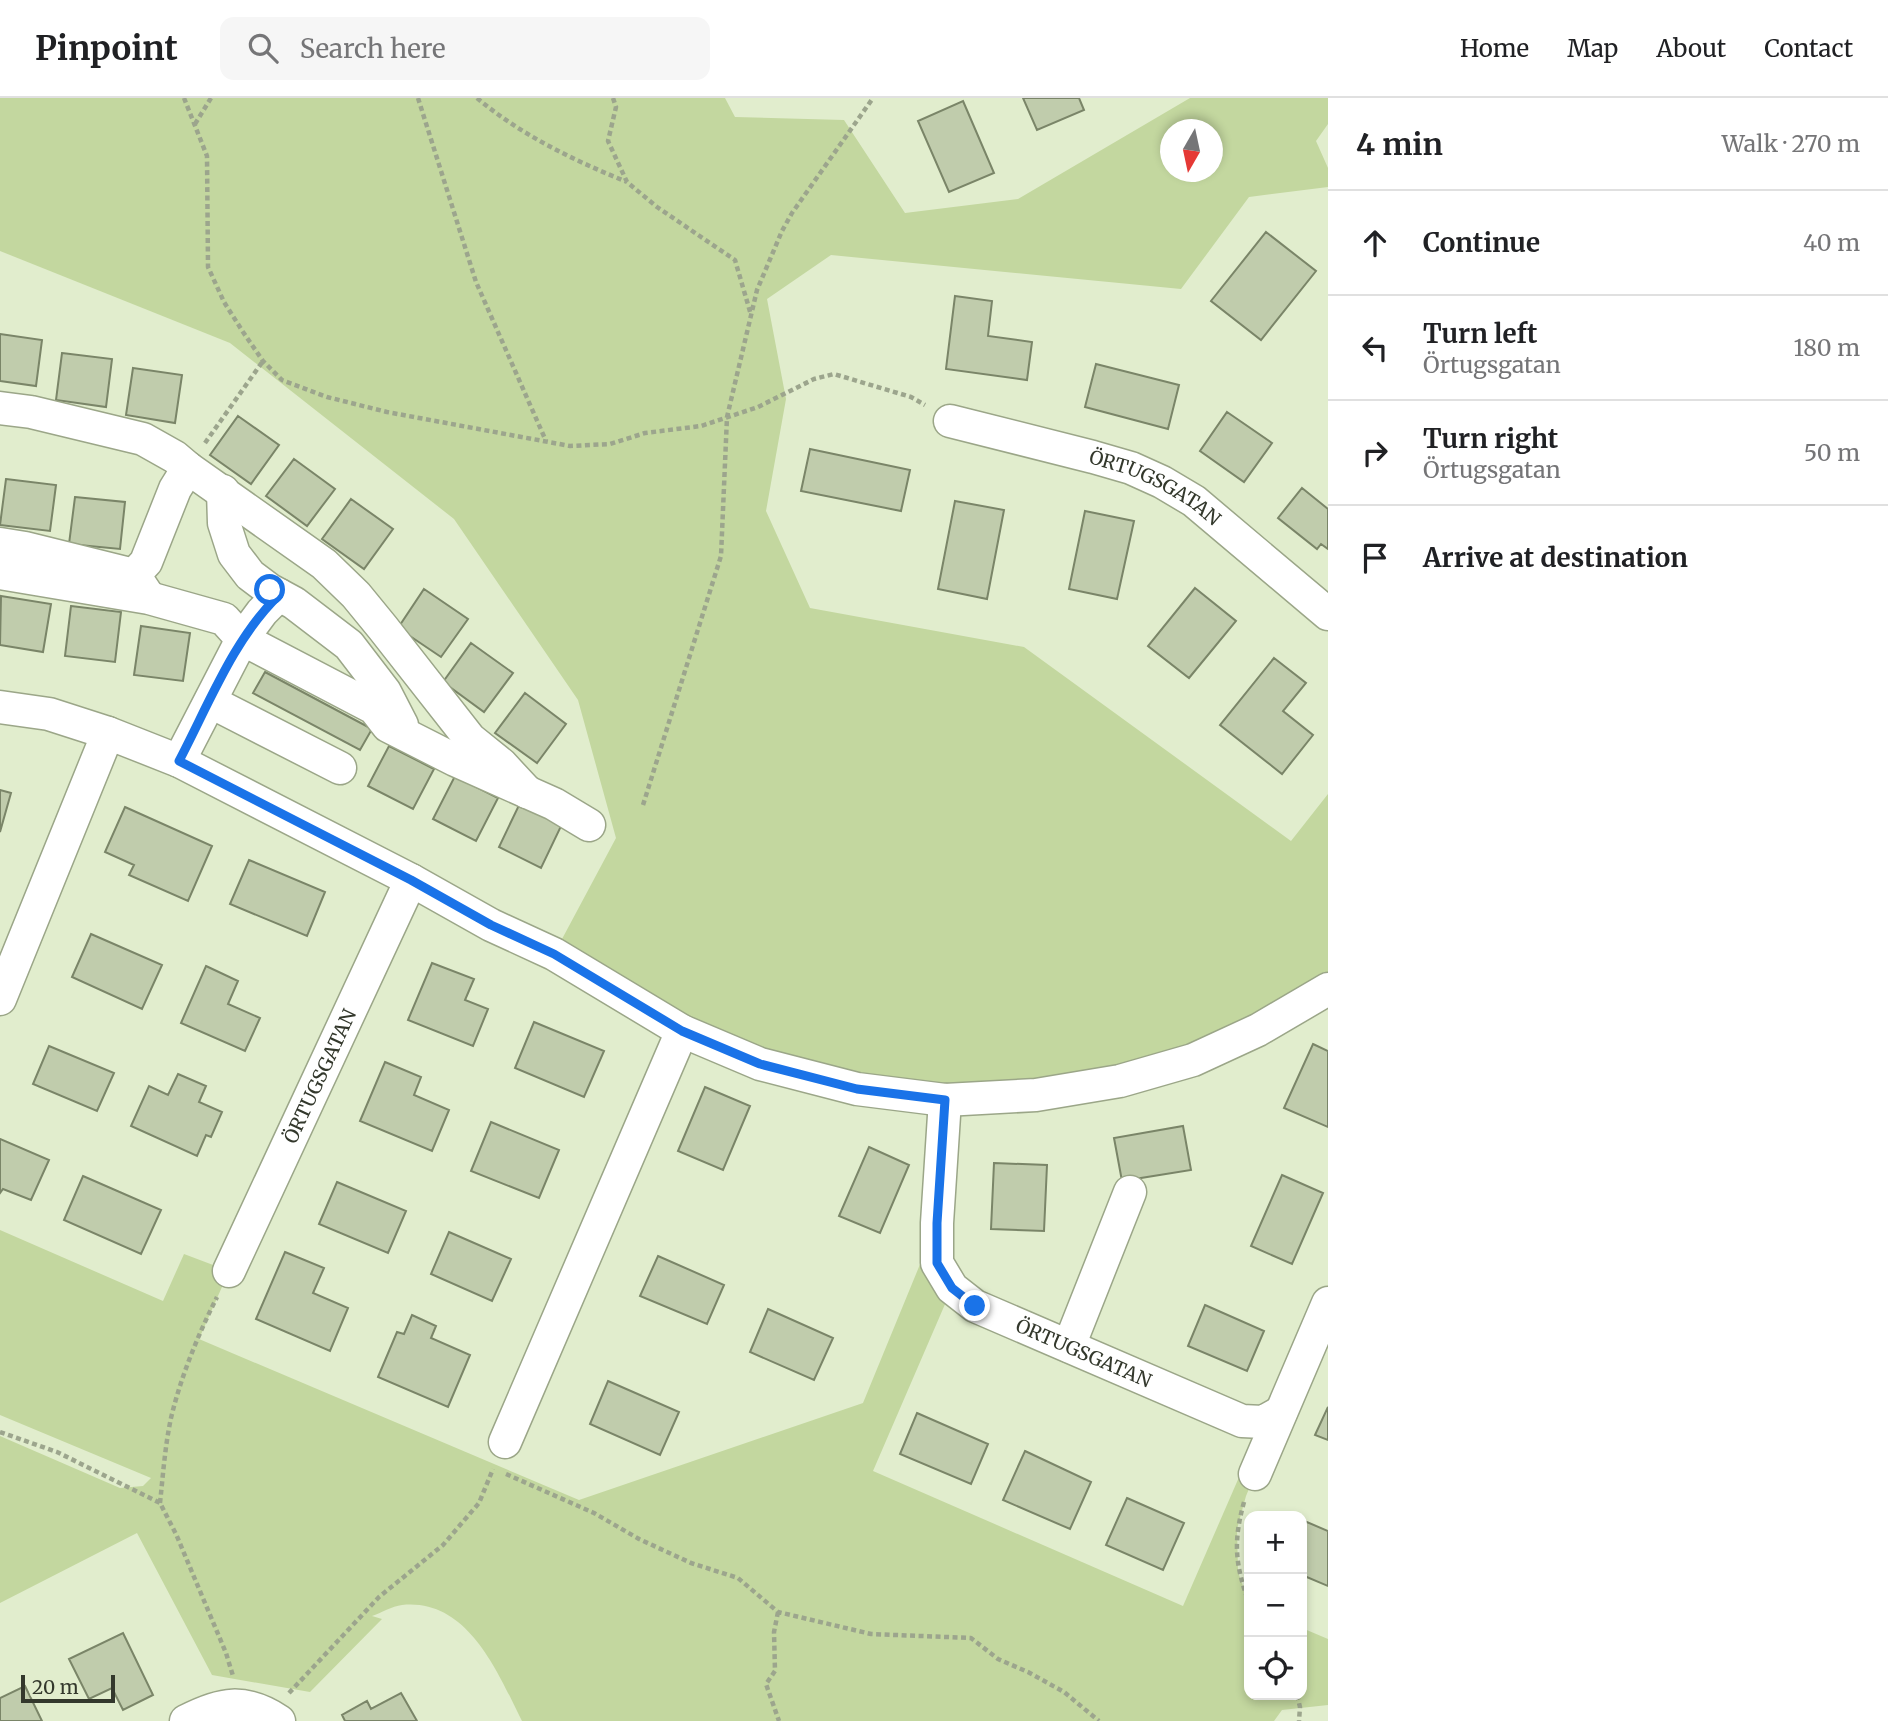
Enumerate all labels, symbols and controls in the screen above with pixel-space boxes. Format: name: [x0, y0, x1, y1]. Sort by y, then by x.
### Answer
search box: [220, 17, 710, 80]
text: Pinpoint: [35, 28, 178, 69]
icon: search: [244, 29, 282, 67]
text: Search here: [300, 32, 446, 65]
text: Home: [1460, 33, 1529, 64]
text: Map: [1567, 33, 1618, 64]
text: About: [1656, 33, 1726, 64]
text: Contact: [1764, 33, 1853, 64]
north arrow: [1160, 119, 1223, 182]
text: 4 min: [1356, 125, 1443, 163]
text: Walk · 270 m: [1722, 129, 1860, 158]
icon: ahead: [1356, 224, 1394, 262]
text: Continue: [1423, 226, 1540, 259]
text: 40 m: [1803, 228, 1860, 257]
text: Turn left: [1423, 317, 1537, 350]
icon: left: [1356, 329, 1394, 367]
text: 180 m: [1794, 333, 1860, 362]
text: Örtugsgatan: [1423, 350, 1561, 379]
text: Turn right: [1423, 422, 1558, 455]
icon: right: [1356, 434, 1394, 472]
text: 50 m: [1804, 438, 1860, 467]
street label: ÖRTUGSGATAN: [1087, 445, 1226, 531]
text: Örtugsgatan: [1423, 455, 1561, 484]
icon: arrive: [1356, 539, 1394, 577]
text: Arrive at destination: [1423, 541, 1688, 574]
route start: [254, 574, 285, 605]
street label: ÖRTUGSGATAN: [278, 1005, 361, 1147]
route end: [959, 1290, 990, 1321]
street label: ÖRTUGSGATAN: [1012, 1313, 1156, 1393]
map controls: [1244, 1511, 1307, 1700]
button: +: [1244, 1511, 1307, 1574]
button: −: [1244, 1574, 1307, 1637]
button: locate: [1244, 1637, 1307, 1700]
scale bar: [21, 1672, 116, 1704]
text: 20 m: [32, 1675, 79, 1699]

